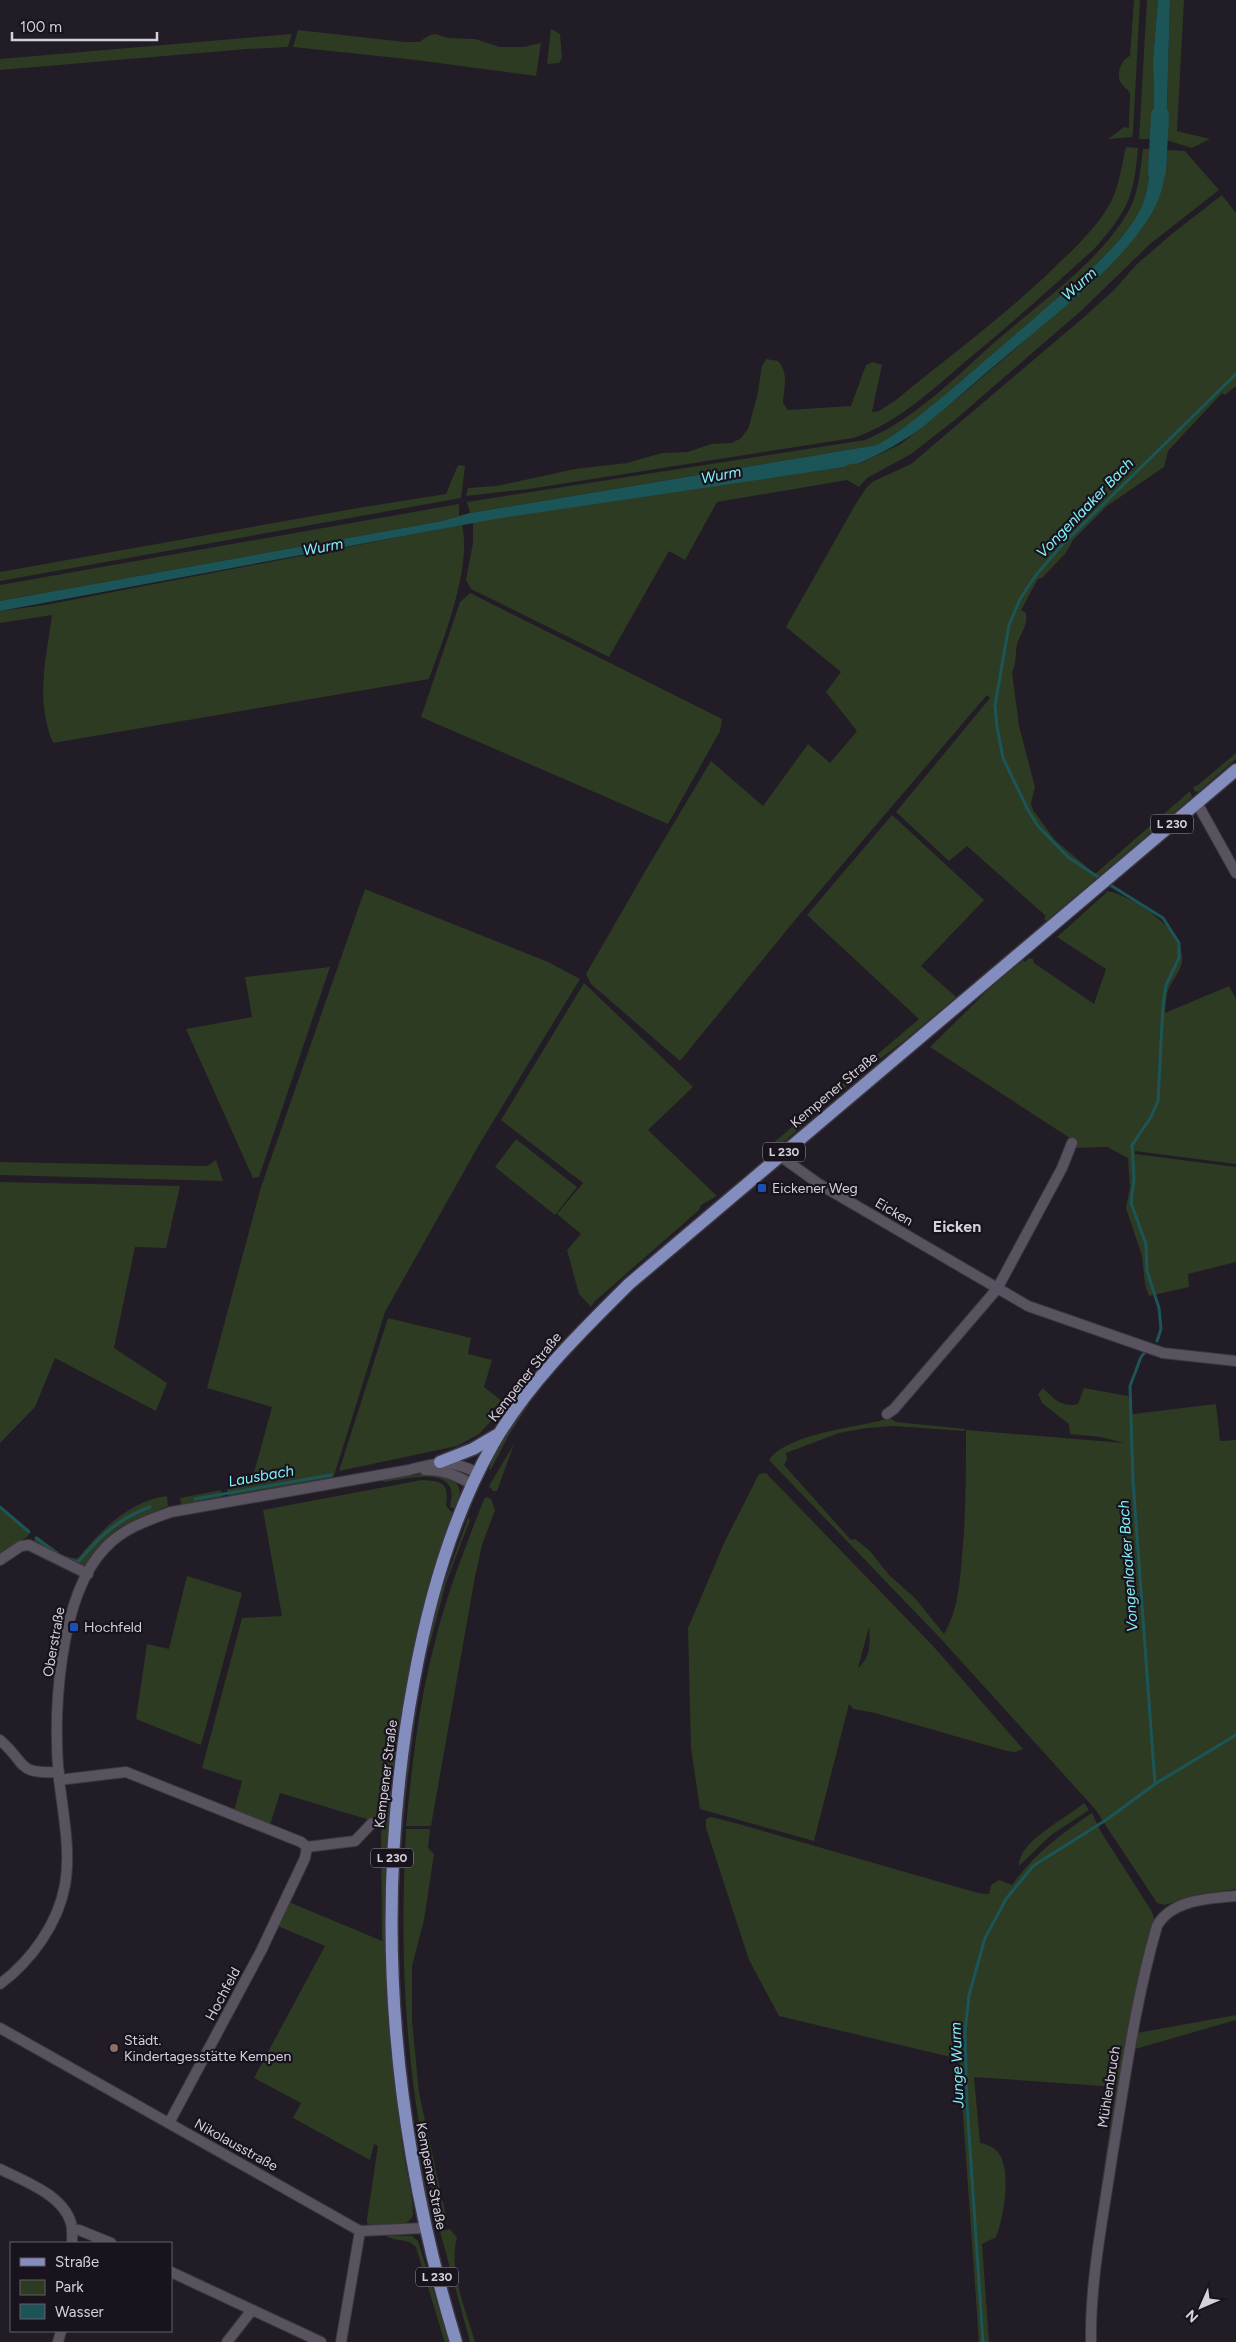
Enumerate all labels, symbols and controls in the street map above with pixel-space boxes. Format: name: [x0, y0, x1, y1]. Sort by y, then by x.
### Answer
scale bar: [12, 10, 158, 42]
text: 100 m: [20, 18, 62, 36]
water label: Wurm: [1058, 264, 1100, 304]
water label: Vongenlaaker Bach: [1033, 454, 1137, 562]
water label: Wurm: [699, 463, 743, 487]
water label: Wurm: [301, 535, 345, 559]
road number: L 230: [1151, 814, 1193, 834]
street label: Kempener Straße: [787, 1048, 881, 1131]
road number: L 230: [763, 1142, 805, 1162]
place label: Eickener Weg: [772, 1180, 858, 1197]
marker: Eickener Weg: [756, 1182, 768, 1194]
street label: Eicken: [872, 1194, 916, 1230]
district label: Eicken: [933, 1217, 981, 1236]
street label: Kempener Straße: [485, 1329, 565, 1425]
water label: Lausbach: [227, 1461, 295, 1491]
water label: Vongenlaaker Bach: [1114, 1500, 1142, 1632]
street label: Oberstraße: [39, 1605, 69, 1678]
place label: Hochfeld: [84, 1619, 142, 1636]
marker: Hochfeld: [68, 1621, 80, 1633]
street label: Kempener Straße: [371, 1719, 401, 1829]
road number: L 230: [371, 1849, 413, 1868]
street label: Hochfeld: [202, 1964, 244, 2024]
water label: Junge Wurm: [947, 2022, 968, 2109]
place label: Städt. Kindertagesstätte Kempen: [124, 2032, 291, 2065]
marker: Städt. Kindertagesstätte Kempen: [108, 2042, 120, 2054]
street label: Mühlenbruch: [1094, 2045, 1124, 2129]
street label: Nikolausstraße: [191, 2115, 281, 2175]
street label: Kempener Straße: [412, 2121, 450, 2231]
legend: [10, 2242, 172, 2332]
text: Straße: [55, 2253, 99, 2271]
road number: L 230: [416, 2268, 458, 2286]
text: Park: [55, 2278, 84, 2296]
north arrow: [1176, 2282, 1226, 2332]
text: Wasser: [55, 2303, 104, 2321]
text: N: [1182, 2306, 1202, 2326]

